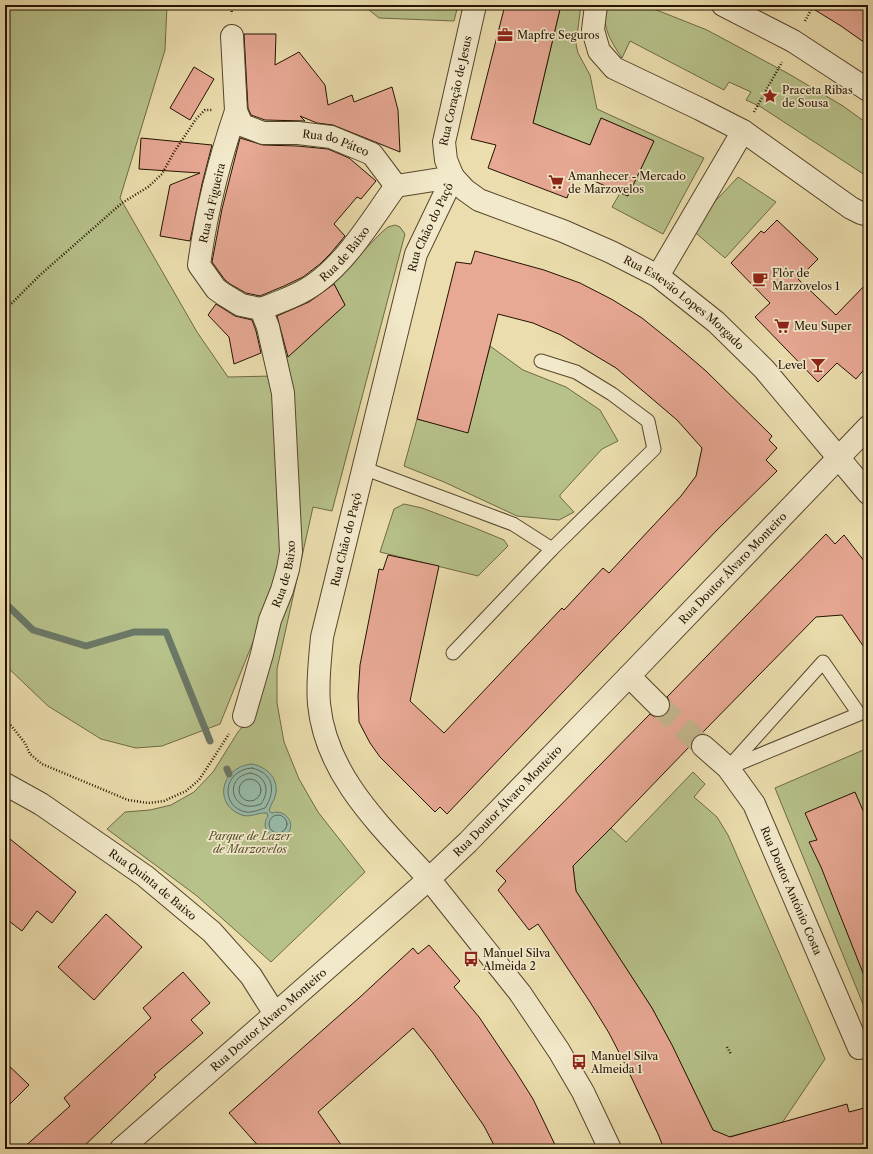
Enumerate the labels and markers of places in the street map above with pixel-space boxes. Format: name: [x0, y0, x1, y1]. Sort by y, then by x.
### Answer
office icon: Mapfre Seguros: [496, 26, 514, 44]
place label: Mapfre Seguros: [517, 28, 600, 42]
place label: Praceta Ribas de Sousa: [782, 83, 853, 110]
place icon: Praceta Ribas de Sousa: [761, 87, 779, 105]
place label: Amanhecer - Mercado de Marzovelos: [567, 169, 686, 196]
supermarket icon: Amanhecer - Mercado de Marzovelos: [547, 173, 565, 191]
place label: Flôr de Marzovelos 1: [772, 266, 840, 293]
cafe icon: Flôr de Marzovelos 1: [751, 270, 769, 288]
supermarket icon: Meu Super: [773, 317, 791, 335]
place label: Meu Super: [794, 319, 852, 333]
bar icon: Level: [809, 356, 827, 374]
place label: Level: [778, 358, 807, 372]
place label: Manuel Silva Almeida 2: [482, 946, 551, 973]
bus stop icon: Manuel Silva Almeida 2: [462, 950, 480, 968]
place label: Manuel Silva Almeida 1: [590, 1049, 659, 1076]
bus stop icon: Manuel Silva Almeida 1: [570, 1053, 588, 1071]

